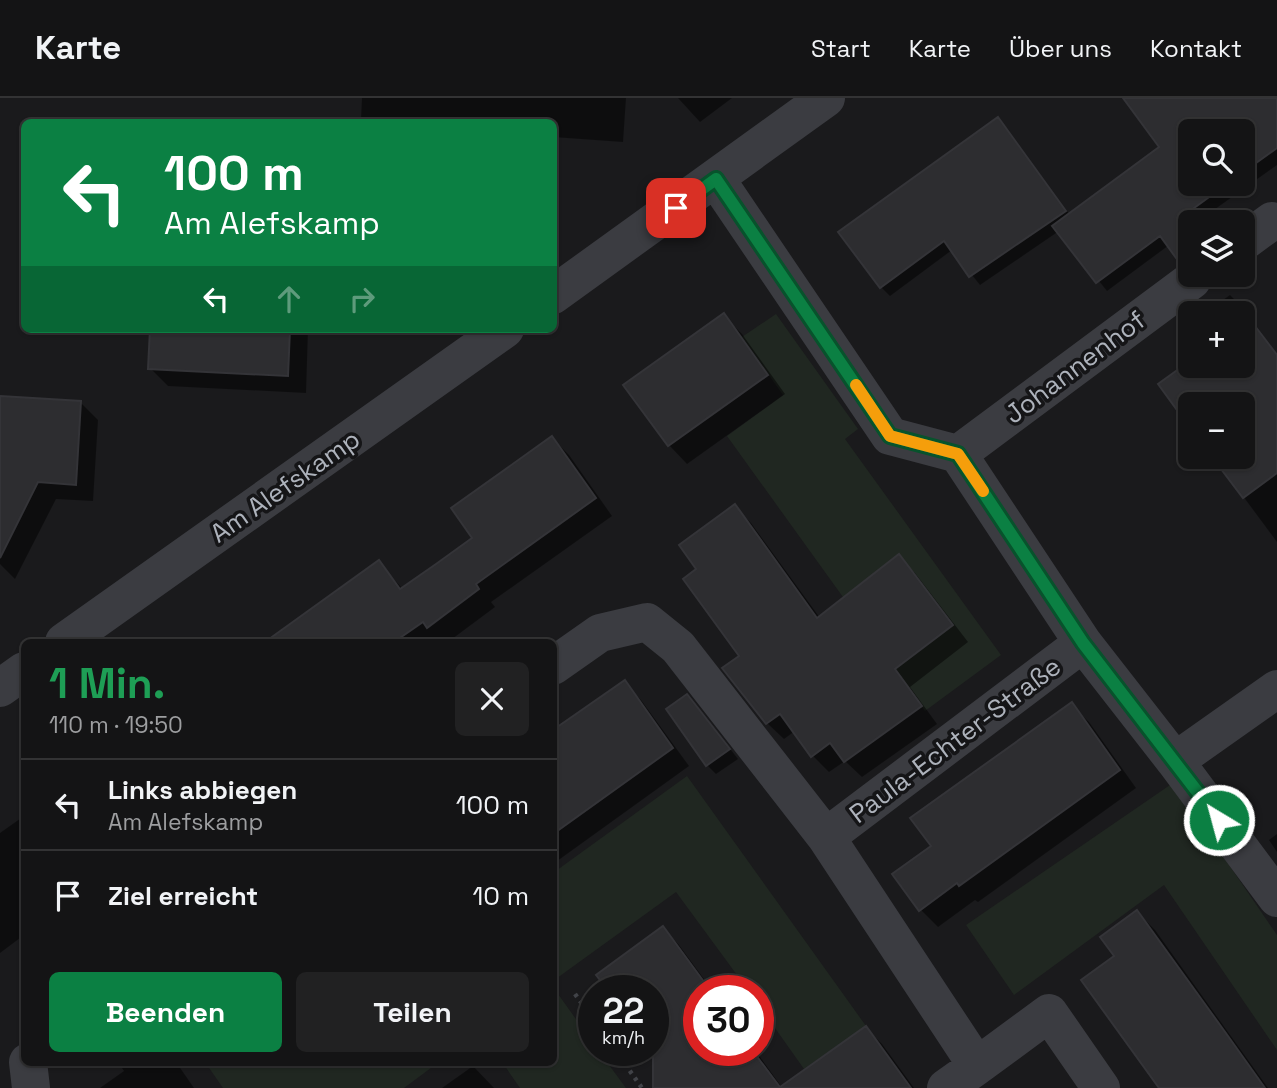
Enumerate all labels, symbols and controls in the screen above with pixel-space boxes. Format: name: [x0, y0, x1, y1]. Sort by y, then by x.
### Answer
text: Karte: [35, 27, 121, 69]
text: Start: [811, 33, 871, 64]
text: Karte: [909, 33, 971, 64]
text: Über uns: [1009, 33, 1112, 64]
text: Kontakt: [1150, 33, 1242, 64]
map controls: [1178, 119, 1255, 469]
button: search: [1178, 119, 1255, 196]
text: 100 m: [164, 142, 304, 204]
icon: left: [49, 147, 140, 238]
pin: [646, 178, 706, 238]
icon: arrive: [657, 189, 695, 227]
text: Am Alefskamp: [164, 203, 380, 243]
button: layers: [1178, 210, 1255, 287]
icon: left: [197, 280, 235, 318]
icon: ahead: [270, 280, 308, 318]
icon: right: [343, 280, 381, 318]
button: +: [1178, 301, 1255, 378]
street label: Johannenhof: [998, 303, 1152, 431]
button: −: [1178, 392, 1255, 469]
street label: Am Alefskamp: [203, 422, 367, 550]
street label: Paula-Echter-Straße: [842, 649, 1068, 831]
text: 1 Min.: [49, 657, 165, 710]
button: close: [455, 662, 529, 736]
text: 110 m · 19:50: [49, 710, 183, 740]
text: Links abbiegen: [108, 773, 297, 807]
position arrow: [1182, 783, 1256, 857]
icon: left: [49, 786, 87, 824]
text: 100 m: [456, 788, 529, 822]
text: Am Alefskamp: [108, 807, 263, 837]
icon: arrive: [49, 877, 87, 915]
text: Ziel erreicht: [108, 879, 258, 913]
text: 10 m: [472, 879, 529, 913]
button: Beenden: [49, 972, 282, 1052]
button: Teilen: [296, 972, 529, 1052]
speed limit sign: 30: [683, 975, 774, 1066]
text: 22: [603, 989, 644, 1033]
text: km/h: [602, 1026, 645, 1049]

